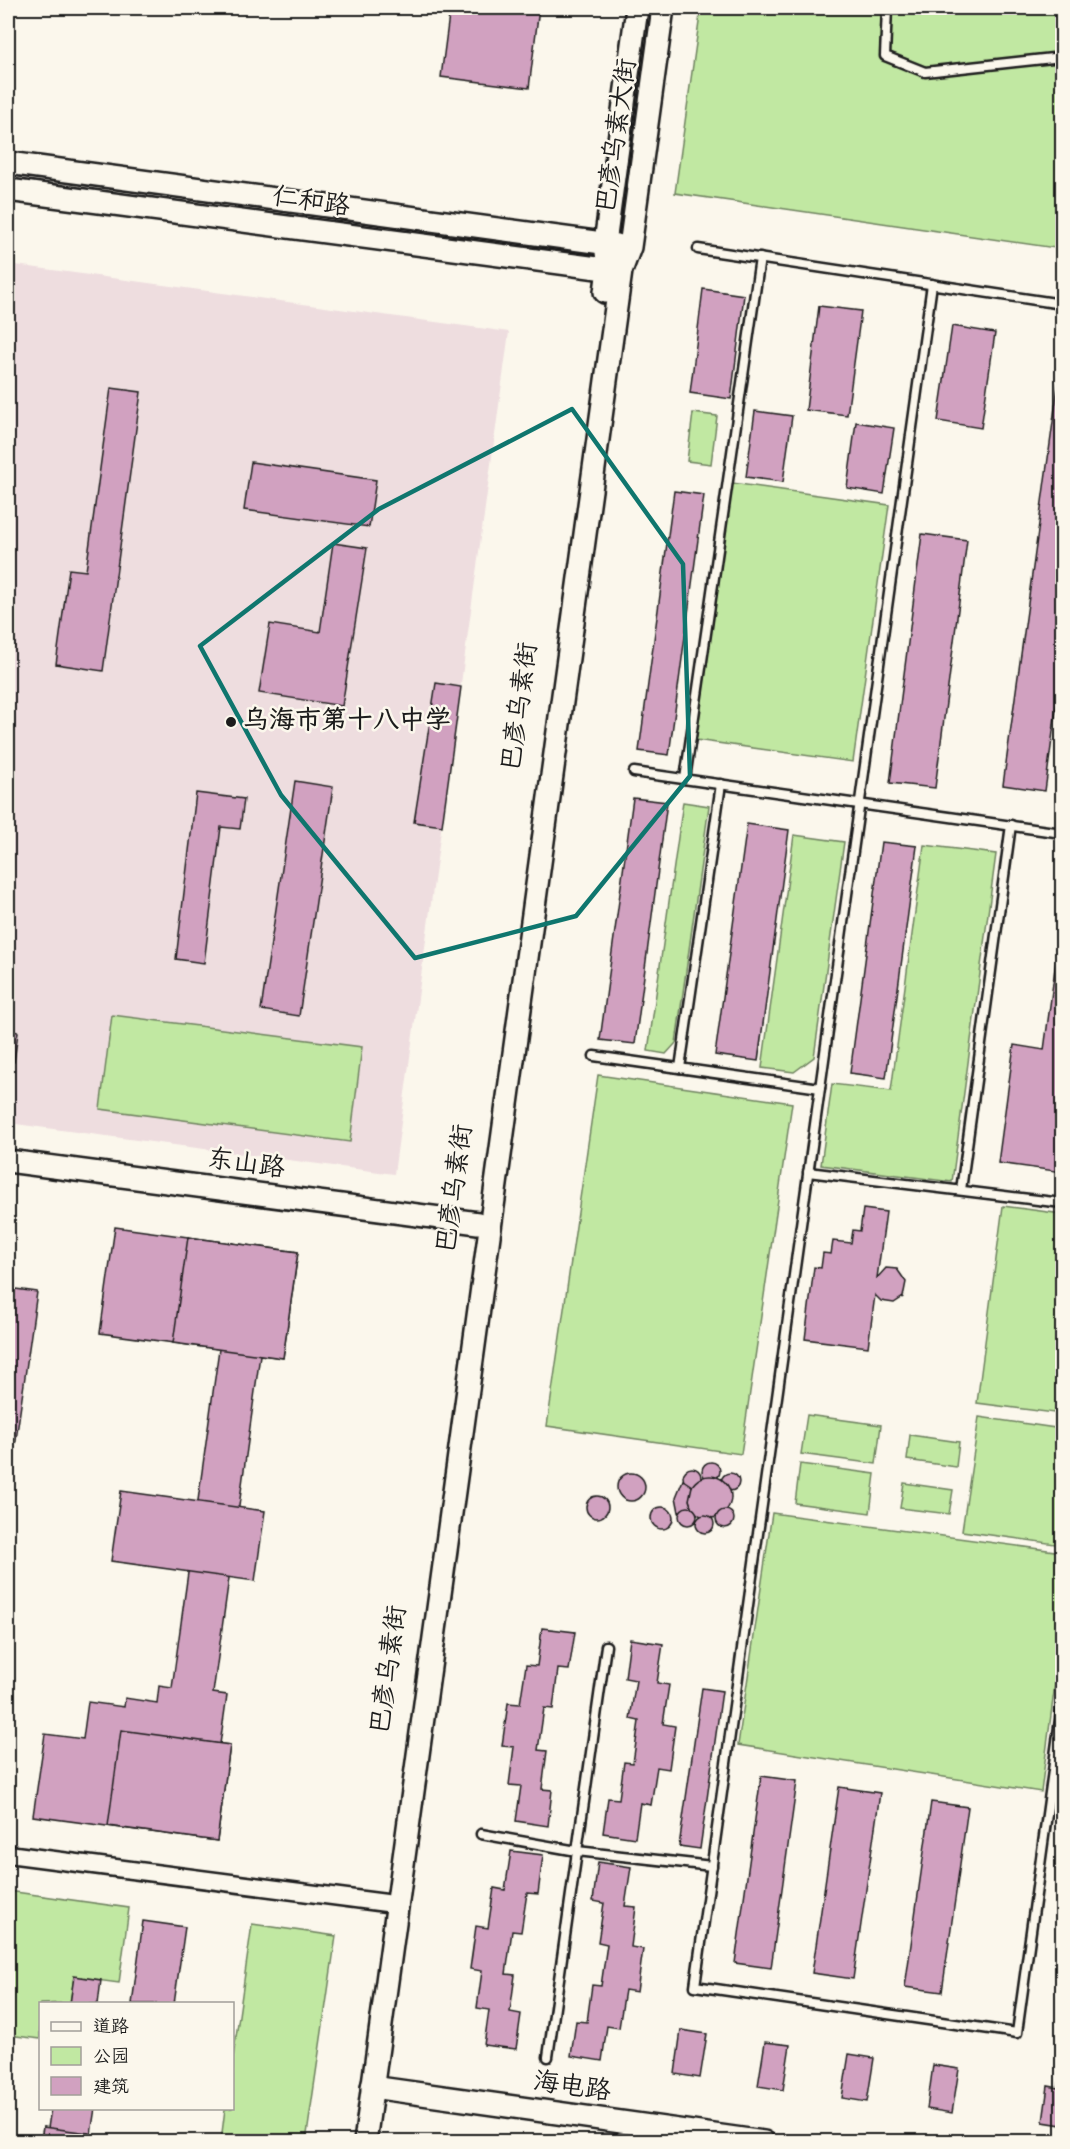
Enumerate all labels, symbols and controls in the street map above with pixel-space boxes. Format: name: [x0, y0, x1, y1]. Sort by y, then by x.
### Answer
street label: 巴彦乌素大街: [588, 56, 648, 216]
street label: 仁和路: [270, 179, 352, 227]
street label: 巴彦乌素街: [493, 640, 549, 774]
place label: 乌海市第十八中学: [243, 703, 451, 741]
marker: 乌海市第十八中学: [224, 715, 238, 729]
street label: 巴彦乌素街: [428, 1122, 484, 1256]
street label: 东山路: [205, 1141, 287, 1189]
street label: 巴彦乌素街: [362, 1603, 418, 1737]
legend: [39, 2002, 234, 2110]
text: 道路: [93, 2015, 129, 2041]
text: 公园: [93, 2045, 129, 2071]
street label: 海电路: [531, 2064, 613, 2112]
text: 建筑: [93, 2075, 129, 2101]

